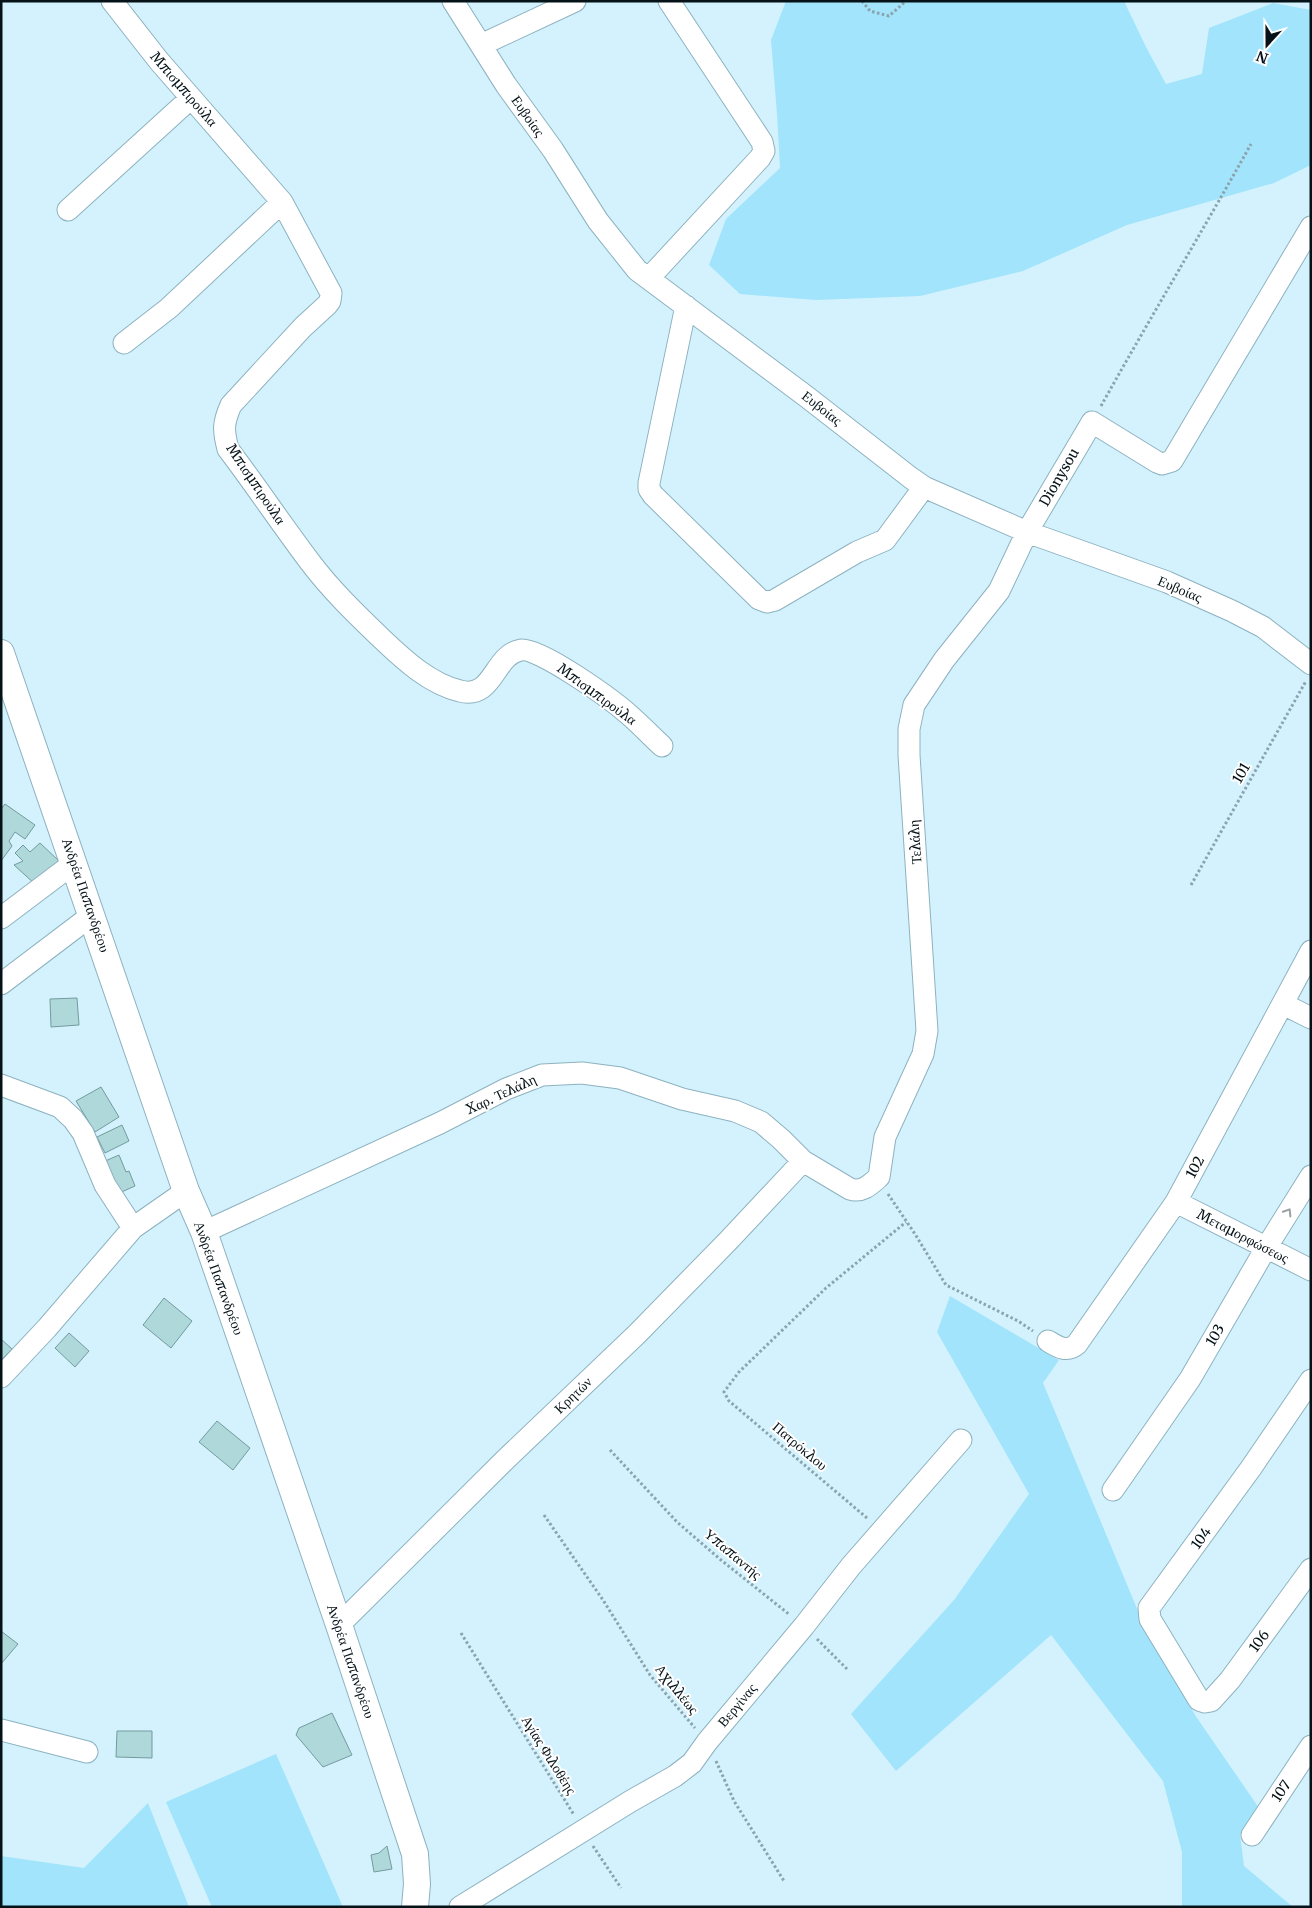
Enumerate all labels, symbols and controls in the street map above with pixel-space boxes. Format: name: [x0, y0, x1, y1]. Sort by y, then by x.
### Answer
north arrow: [1242, 20, 1292, 70]
text: N: [1254, 47, 1271, 68]
street label: Μπισμπιρούλα: [147, 48, 222, 131]
street label: Ευβοίας: [507, 92, 549, 140]
street label: Ευβοίας: [798, 387, 846, 430]
street label: Μπισμπιρούλα: [222, 440, 290, 528]
street label: Dionysou: [1035, 445, 1083, 509]
street label: Ευβοίας: [1155, 572, 1205, 606]
street label: Μπισμπιρούλα: [554, 659, 641, 729]
street label: 101: [1228, 760, 1254, 786]
street label: Τελάλη: [904, 819, 926, 865]
street label: Ανδρέα Παπανδρέου: [58, 835, 114, 955]
street label: Χαρ. Τελάλη: [463, 1070, 539, 1118]
street label: 102: [1182, 1153, 1208, 1181]
street label: Μεταμορφώσεως: [1194, 1205, 1292, 1267]
one-way arrow: [1282, 1208, 1292, 1217]
street label: Ανδρέα Παπανδρέου: [190, 1219, 248, 1337]
street label: 103: [1202, 1321, 1228, 1349]
street label: Κρητών: [550, 1373, 596, 1417]
street label: Πατρόκλου: [769, 1418, 831, 1474]
street label: 104: [1187, 1523, 1215, 1553]
street label: Υπαπαντής: [701, 1525, 766, 1583]
street label: Ανδρέα Παπανδρέου: [323, 1601, 379, 1721]
street label: 106: [1245, 1626, 1273, 1656]
street label: Αχιλλέως: [651, 1660, 703, 1718]
street label: Βεργίνας: [714, 1679, 761, 1730]
street label: Αγίας Φιλοθέης: [518, 1712, 581, 1798]
street label: 107: [1267, 1777, 1295, 1805]

